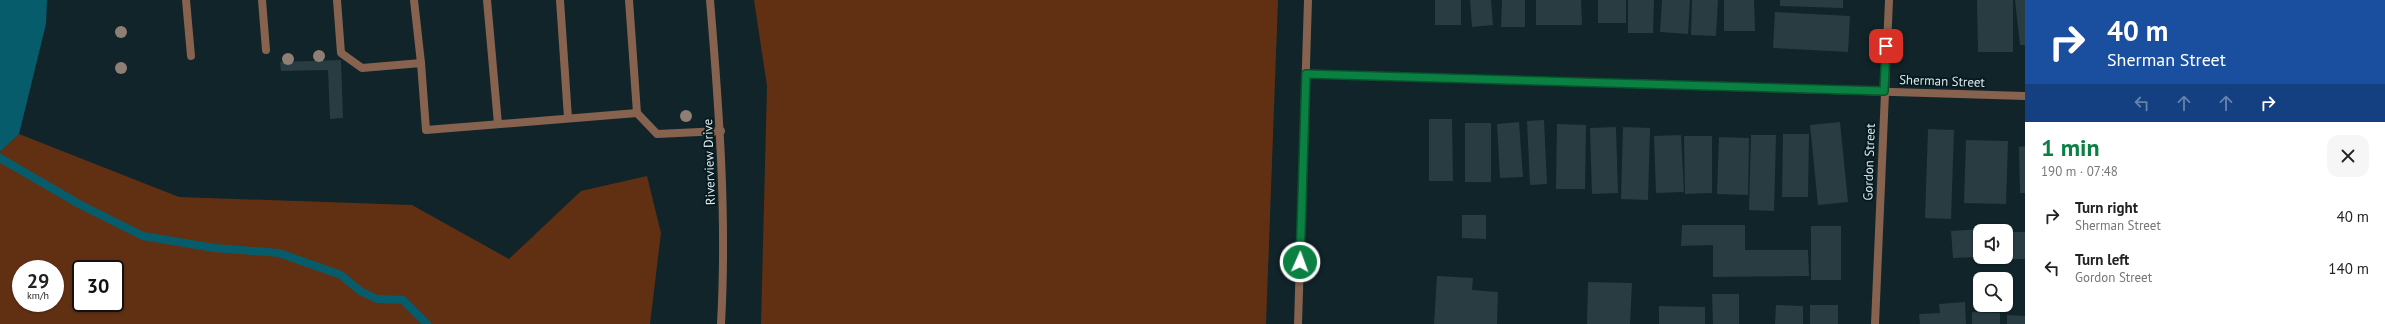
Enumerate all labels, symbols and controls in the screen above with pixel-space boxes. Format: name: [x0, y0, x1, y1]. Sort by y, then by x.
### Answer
text: 40 m: [2107, 12, 2168, 49]
icon: right: [2041, 16, 2093, 68]
pin: [1869, 29, 1903, 63]
icon: arrive: [1875, 35, 1897, 57]
text: Sherman Street: [2107, 48, 2226, 71]
street label: Sherman Street: [1899, 71, 1986, 91]
icon: left: [2131, 92, 2153, 114]
icon: ahead: [2173, 92, 2195, 114]
icon: ahead: [2215, 92, 2237, 114]
icon: right: [2257, 92, 2279, 114]
street label: Riverview Drive: [699, 119, 719, 205]
street label: Gordon Street: [1859, 123, 1879, 201]
text: 1 min: [2041, 132, 2100, 163]
button: close: [2327, 135, 2369, 177]
text: 190 m · 07:48: [2041, 163, 2118, 180]
text: Turn right: [2075, 198, 2138, 217]
icon: right: [2041, 205, 2063, 227]
text: 40 m: [2336, 207, 2369, 226]
text: Sherman Street: [2075, 217, 2161, 234]
map controls: [1973, 224, 2013, 312]
button: sound: [1973, 224, 2013, 264]
position arrow: [1279, 241, 1321, 283]
text: Turn left: [2075, 250, 2129, 269]
icon: left: [2041, 257, 2063, 279]
text: 140 m: [2328, 259, 2369, 278]
speed limit sign: 30: [72, 260, 124, 312]
text: 29: [27, 268, 49, 294]
text: Gordon Street: [2075, 269, 2152, 286]
button: search: [1973, 272, 2013, 312]
text: km/h: [27, 289, 49, 302]

